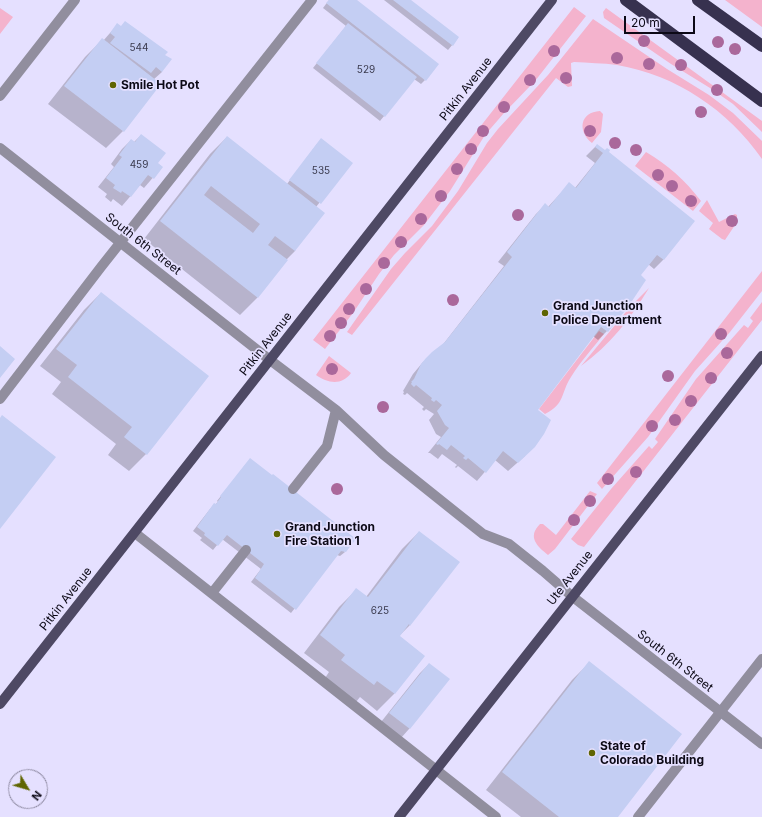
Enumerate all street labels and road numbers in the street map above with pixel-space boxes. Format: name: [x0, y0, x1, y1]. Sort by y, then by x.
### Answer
street label: Pitkin Avenue: [437, 54, 495, 124]
street label: South 6th Street: [102, 210, 184, 278]
street label: Pitkin Avenue: [237, 309, 295, 379]
street label: Ute Avenue: [544, 548, 596, 608]
street label: Pitkin Avenue: [37, 564, 95, 634]
street label: South 6th Street: [634, 627, 716, 695]

